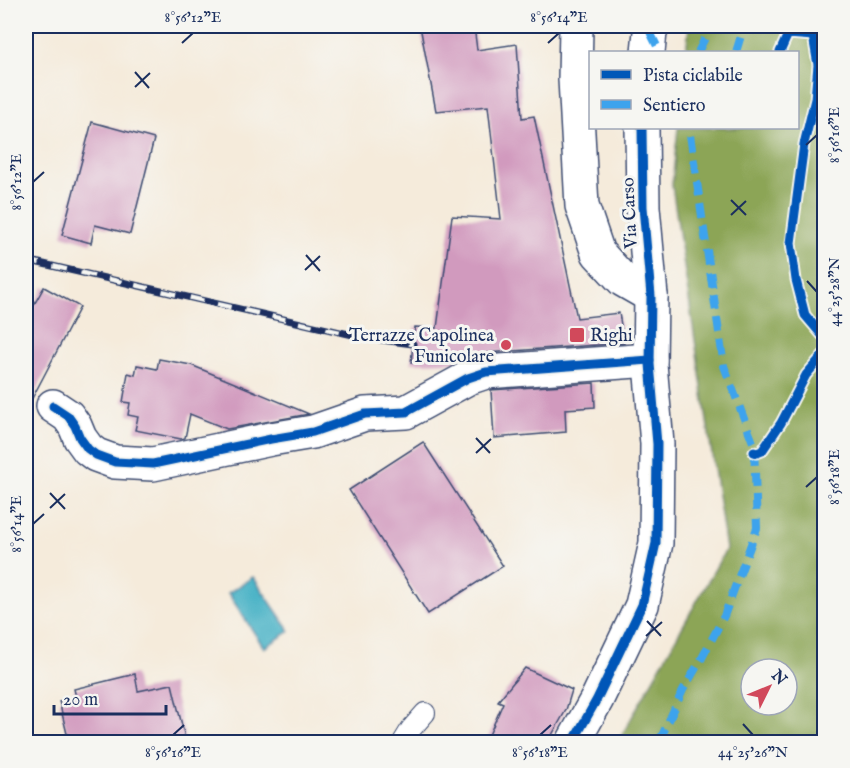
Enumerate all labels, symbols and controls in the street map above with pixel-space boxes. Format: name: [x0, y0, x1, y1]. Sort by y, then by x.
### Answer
text: 8°56'12"E: [165, 8, 221, 27]
text: 8°56'14"E: [530, 8, 588, 27]
legend: [589, 51, 799, 129]
text: Pista ciclabile: [643, 65, 743, 88]
text: Sentiero: [643, 95, 706, 118]
text: 8°56'16"E: [825, 107, 844, 163]
text: 8°56'12"E: [7, 154, 26, 210]
street label: Via Carso: [617, 176, 644, 250]
text: 44°25'28"N: [825, 257, 844, 327]
place label: Terrazze Capolinea Funicolare: [349, 325, 494, 369]
place label: Righi: [590, 325, 633, 348]
marker: Righi: [568, 326, 586, 344]
marker: Terrazze Capolinea Funicolare: [499, 338, 513, 352]
text: 8°56'18"E: [825, 449, 844, 505]
text: 8°56'14"E: [7, 495, 26, 553]
north arrow: [739, 657, 799, 717]
text: N: [766, 666, 791, 690]
scale bar: [54, 678, 166, 716]
text: 20 m: [63, 689, 98, 712]
text: 8°56'16"E: [145, 743, 201, 762]
text: 8°56'18"E: [512, 743, 568, 762]
text: 44°25'26"N: [718, 743, 788, 762]

